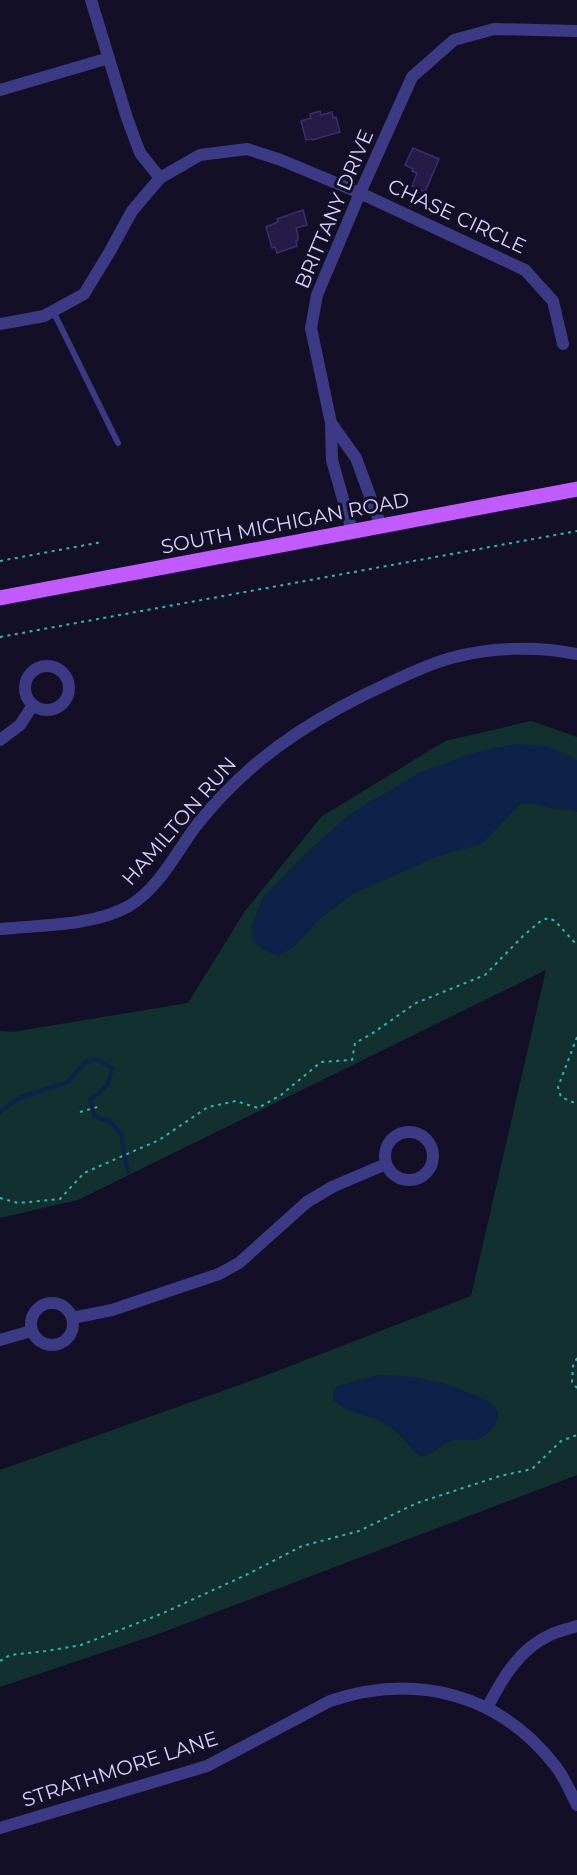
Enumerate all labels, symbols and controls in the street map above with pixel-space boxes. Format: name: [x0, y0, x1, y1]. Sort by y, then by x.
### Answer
street label: BRITTANY DRIVE: [290, 126, 378, 292]
street label: CHASE CIRCLE: [384, 173, 530, 259]
street label: SOUTH MICHIGAN ROAD: [159, 487, 411, 559]
street label: HAMILTON RUN: [117, 752, 241, 890]
street label: STRATHMORE LANE: [19, 1726, 221, 1812]

